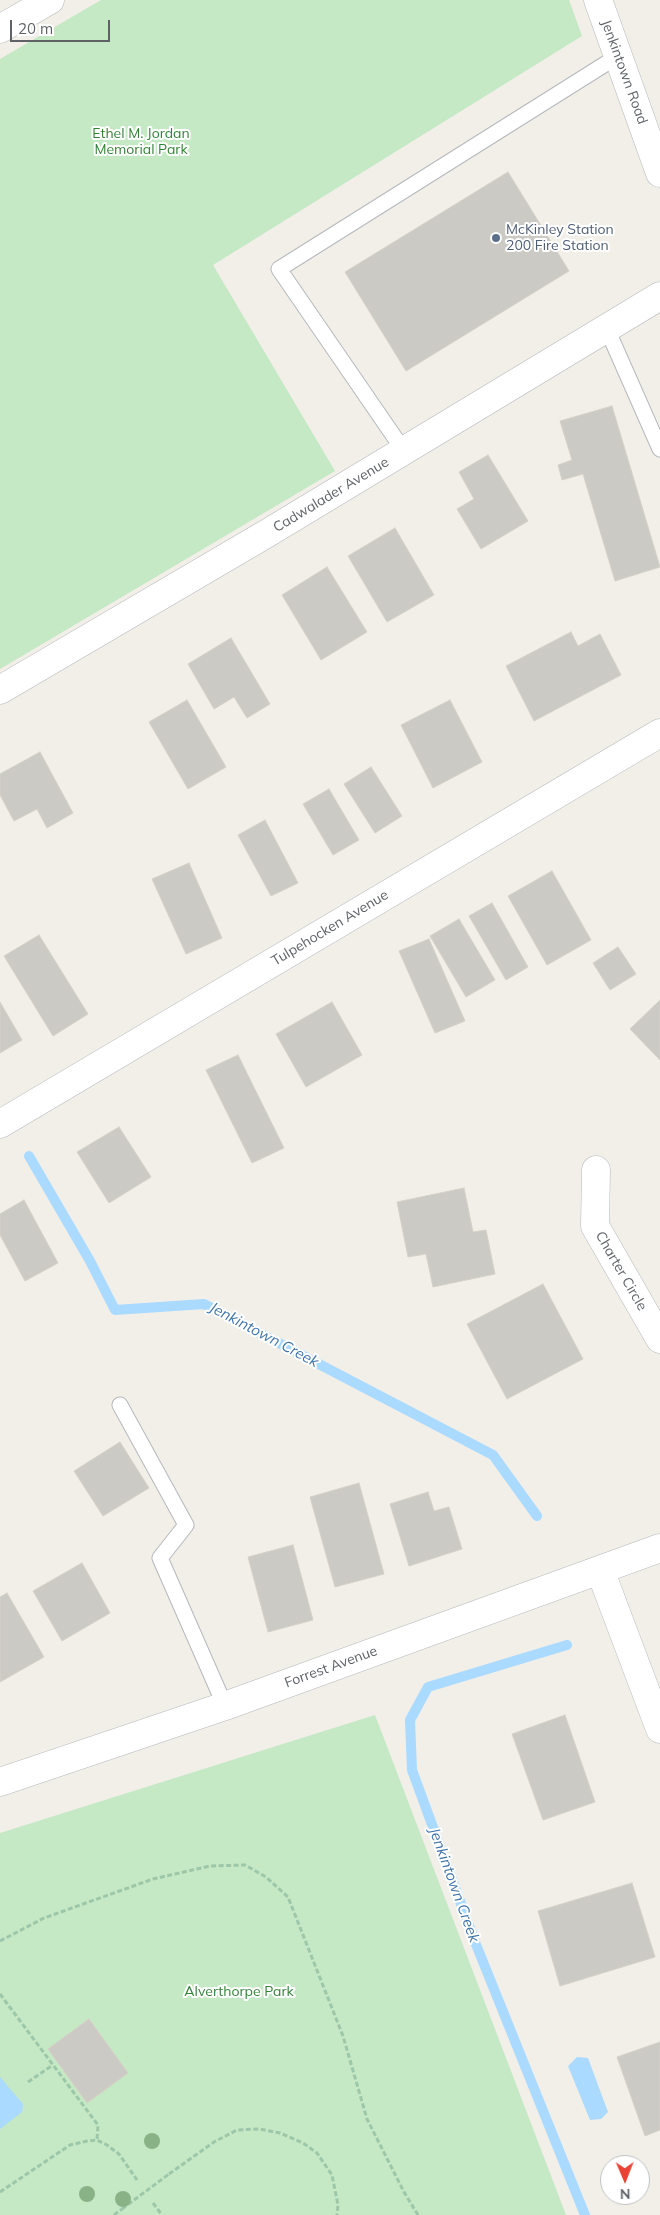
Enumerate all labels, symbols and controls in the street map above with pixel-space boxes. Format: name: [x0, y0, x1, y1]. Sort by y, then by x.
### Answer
scale bar: [12, 10, 112, 42]
street label: Jenkintown Road: [597, 17, 651, 127]
text: 20 m: [18, 19, 53, 38]
park label: Ethel M. Jordan Memorial Park: [92, 126, 190, 158]
place label: McKinley Station 200 Fire Station: [506, 222, 614, 254]
marker: McKinley Station 200 Fire Station: [490, 232, 502, 244]
street label: Cadwalader Avenue: [270, 454, 392, 536]
street label: Tulpehocken Avenue: [269, 886, 391, 970]
street label: Charter Circle: [592, 1228, 650, 1314]
water label: Jenkintown Creek: [206, 1299, 322, 1371]
street label: Forrest Avenue: [282, 1642, 380, 1692]
water label: Jenkintown Creek: [425, 1825, 483, 1945]
park label: Alverthorpe Park: [184, 1984, 294, 2000]
north arrow: [600, 2155, 650, 2205]
text: N: [620, 2185, 631, 2203]

